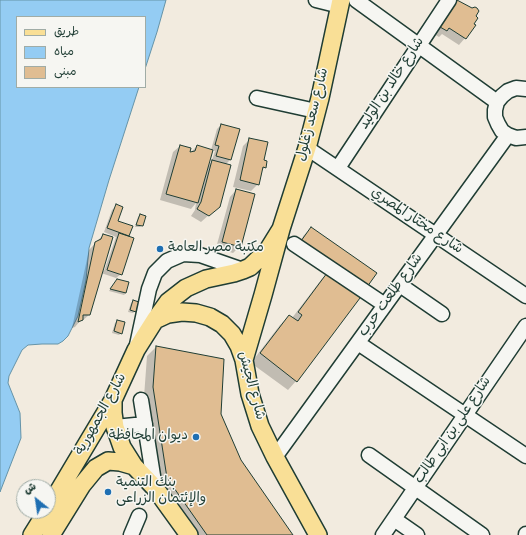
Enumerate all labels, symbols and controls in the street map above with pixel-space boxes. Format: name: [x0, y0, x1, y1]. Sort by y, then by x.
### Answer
legend: [16, 16, 146, 88]
text: طريق: [54, 24, 79, 41]
street label: شارع خالد بن الوليد: [357, 35, 429, 133]
text: مياه: [54, 44, 74, 61]
text: مبنى: [54, 64, 77, 81]
street label: شارع سعد زغلول: [294, 67, 334, 163]
street label: شارع مختار المصري: [367, 185, 465, 259]
place label: مكتبة مصر العامة: [168, 241, 264, 257]
marker: مكتبة مصر العامة: [155, 244, 165, 254]
street label: شارع طلعت حرب: [356, 251, 428, 341]
street label: شارع الجيش: [233, 350, 267, 422]
street label: شارع الجمهورية: [73, 371, 131, 459]
street label: شارع على بن ابى طالب: [412, 374, 496, 488]
place label: ديوان المحافظة: [109, 429, 188, 445]
marker: ديوان المحافظة: [191, 432, 201, 442]
place label: بنك التنمية والإئتمان الزراعى: [116, 476, 206, 508]
north arrow: [16, 479, 56, 519]
text: ش: [21, 480, 40, 499]
marker: بنك التنمية والإئتمان الزراعى: [103, 487, 113, 497]

